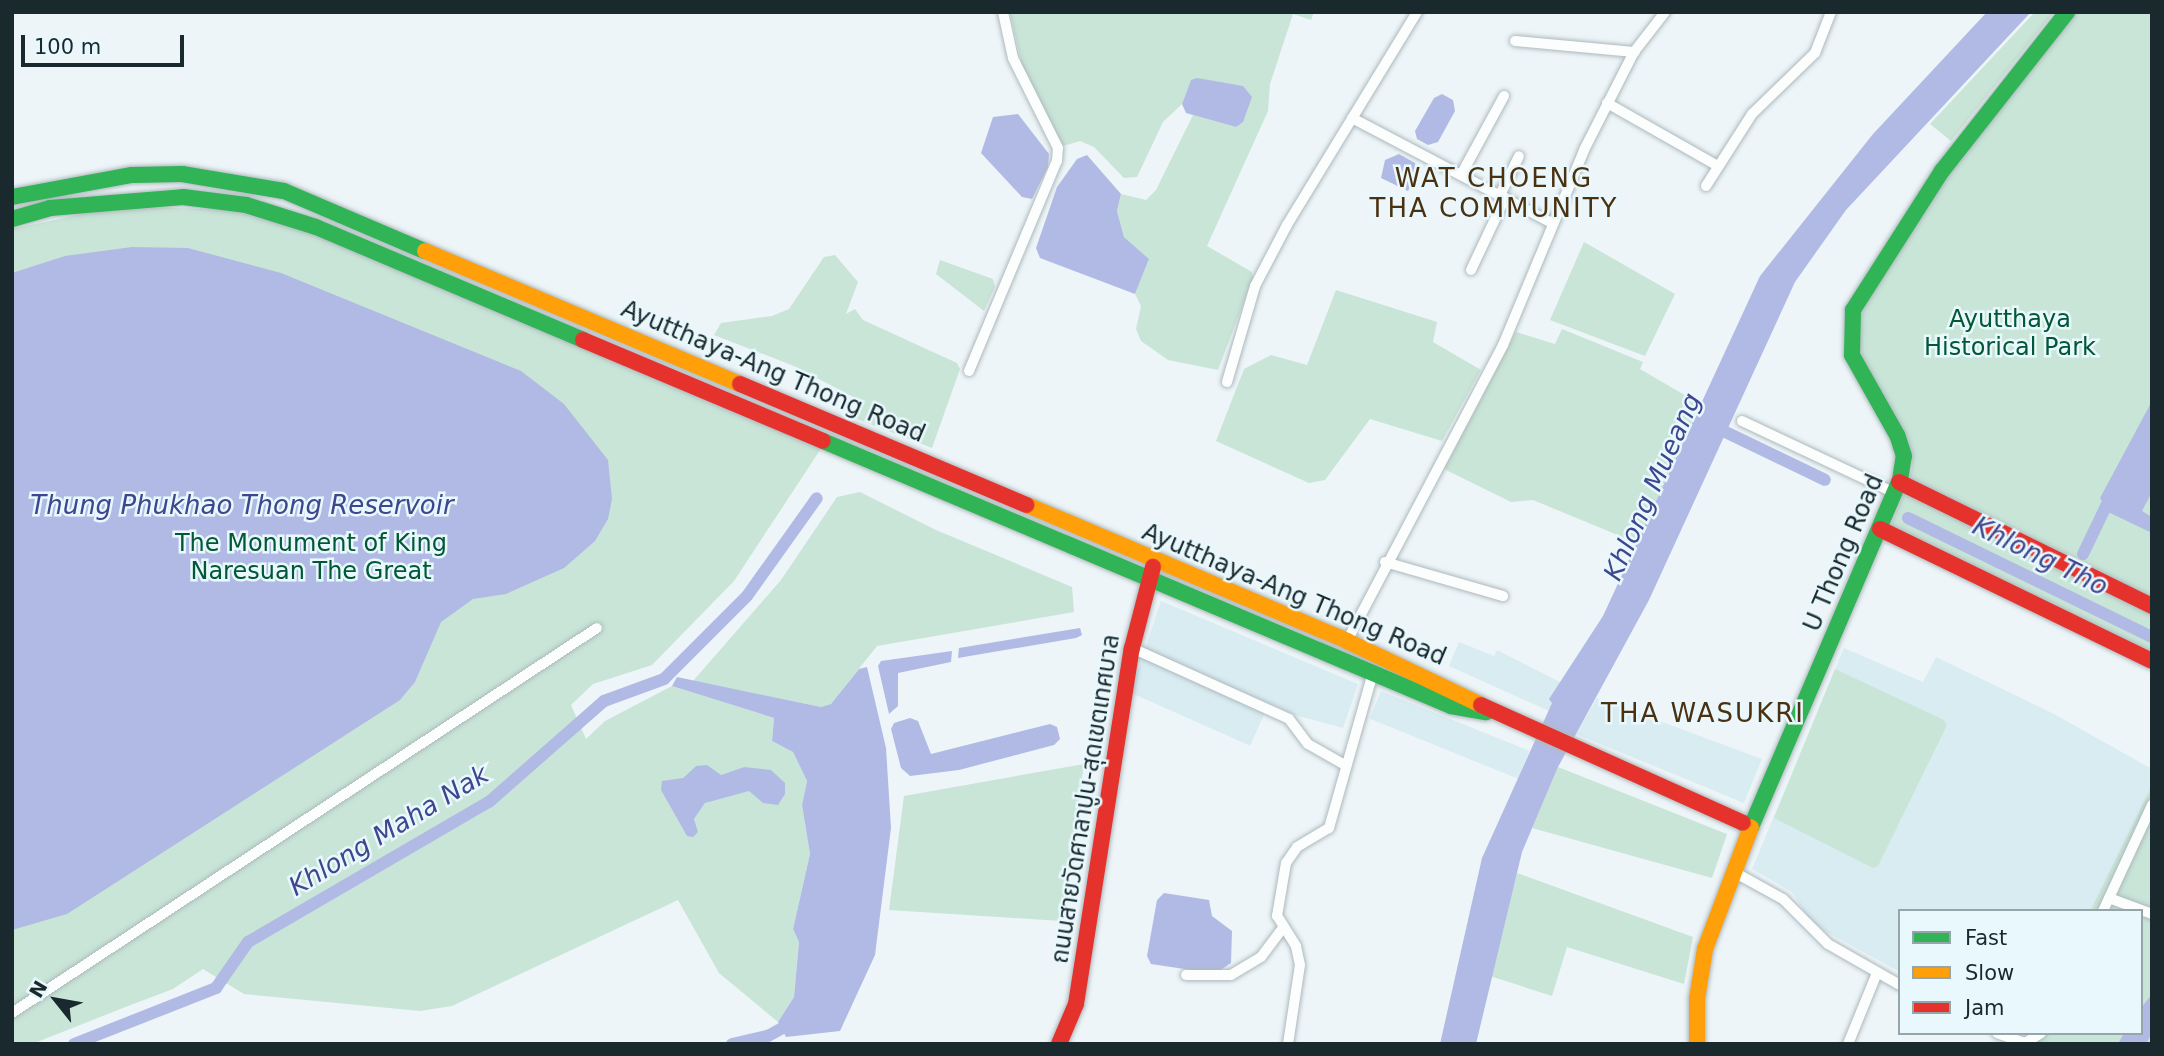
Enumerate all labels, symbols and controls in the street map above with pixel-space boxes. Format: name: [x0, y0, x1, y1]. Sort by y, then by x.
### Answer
scale bar: [24, 21, 187, 65]
text: 100 m: [34, 35, 101, 59]
district label: WAT CHOENG THA COMMUNITY: [1371, 163, 1617, 224]
street label: Ayutthaya-Ang Thong Road: [617, 295, 929, 449]
park label: Ayutthaya Historical Park: [1924, 306, 2096, 362]
water label: Khlong Mueang: [1598, 389, 1708, 585]
street label: U Thong Road: [1798, 470, 1890, 636]
water label: Thung Phukhao Thong Reservoir: [30, 490, 454, 522]
water label: Khlong Tho: [1967, 511, 2113, 603]
street label: Ayutthaya-Ang Thong Road: [1138, 518, 1450, 672]
park label: The Monument of King Naresuan The Great: [175, 530, 447, 586]
street label: ถนนสายวัดศาลาปูน-สุดเขตเทศบาล: [1046, 632, 1126, 966]
district label: THA WASUKRI: [1602, 698, 1804, 730]
water label: Khlong Maha Nak: [284, 759, 494, 903]
legend: [1898, 909, 2143, 1035]
text: Fast: [1965, 926, 2007, 950]
text: Slow: [1965, 961, 2014, 985]
north arrow: [21, 965, 91, 1035]
text: N: [24, 977, 52, 1002]
text: Jam: [1965, 996, 2005, 1020]

